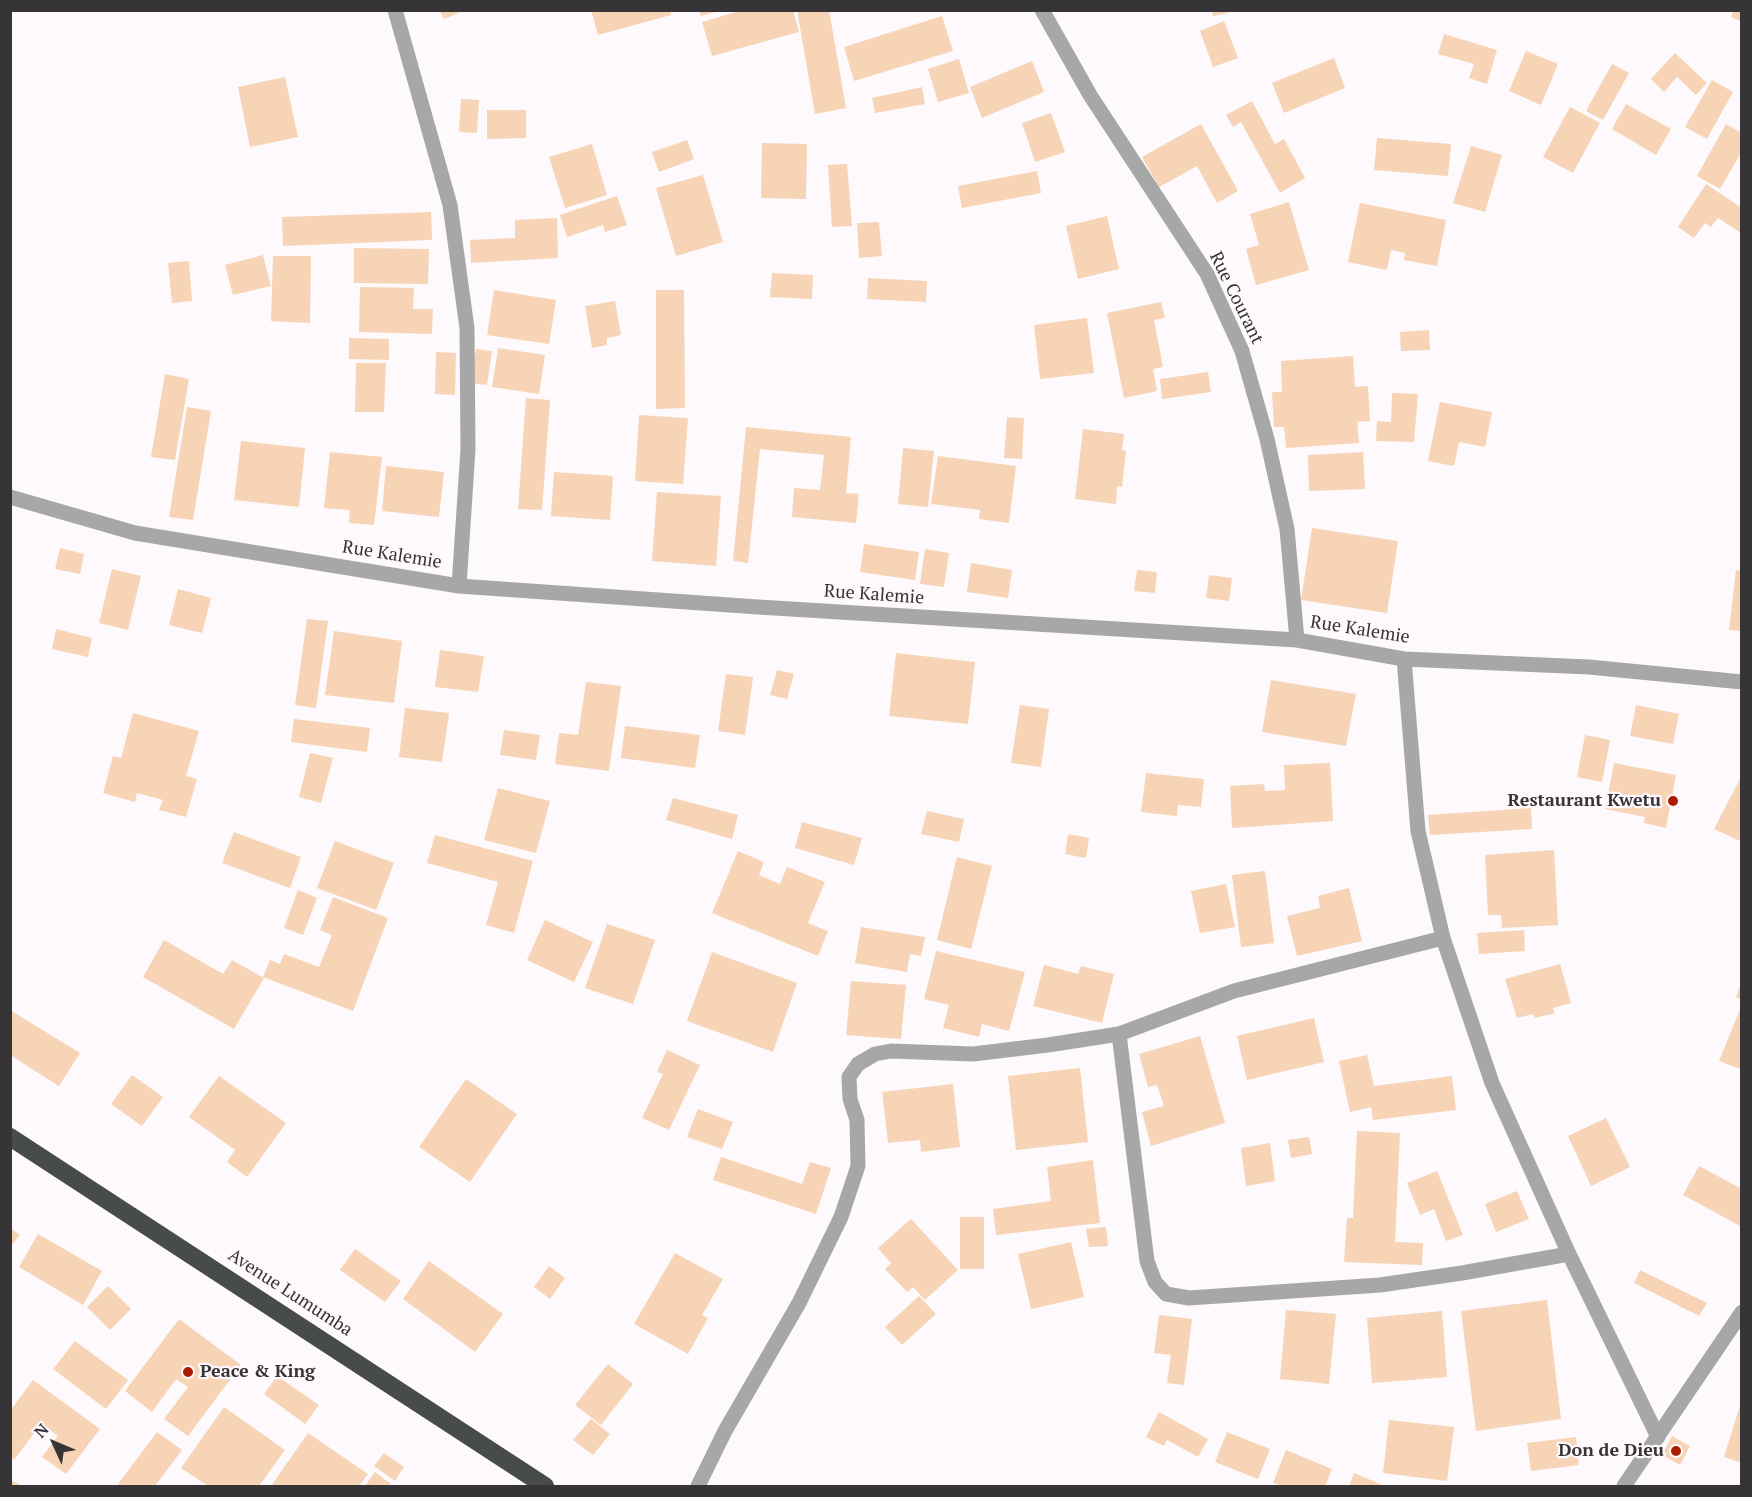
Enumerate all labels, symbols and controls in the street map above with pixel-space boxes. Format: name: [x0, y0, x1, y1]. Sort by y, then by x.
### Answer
street label: Rue Courant: [1204, 248, 1268, 348]
street label: Rue Kalemie: [341, 536, 443, 574]
street label: Rue Kalemie: [823, 581, 925, 609]
street label: Rue Kalemie: [1309, 611, 1411, 649]
place label: Restaurant Kwetu: [1508, 790, 1661, 812]
marker: Restaurant Kwetu: [1666, 794, 1680, 808]
street label: Avenue Lumumba: [224, 1245, 356, 1341]
place label: Peace & King: [200, 1361, 315, 1383]
marker: Peace & King: [181, 1365, 195, 1379]
north arrow: [24, 1413, 84, 1473]
text: N: [29, 1418, 53, 1443]
place label: Don de Dieu: [1558, 1440, 1664, 1462]
marker: Don de Dieu: [1669, 1444, 1683, 1458]

